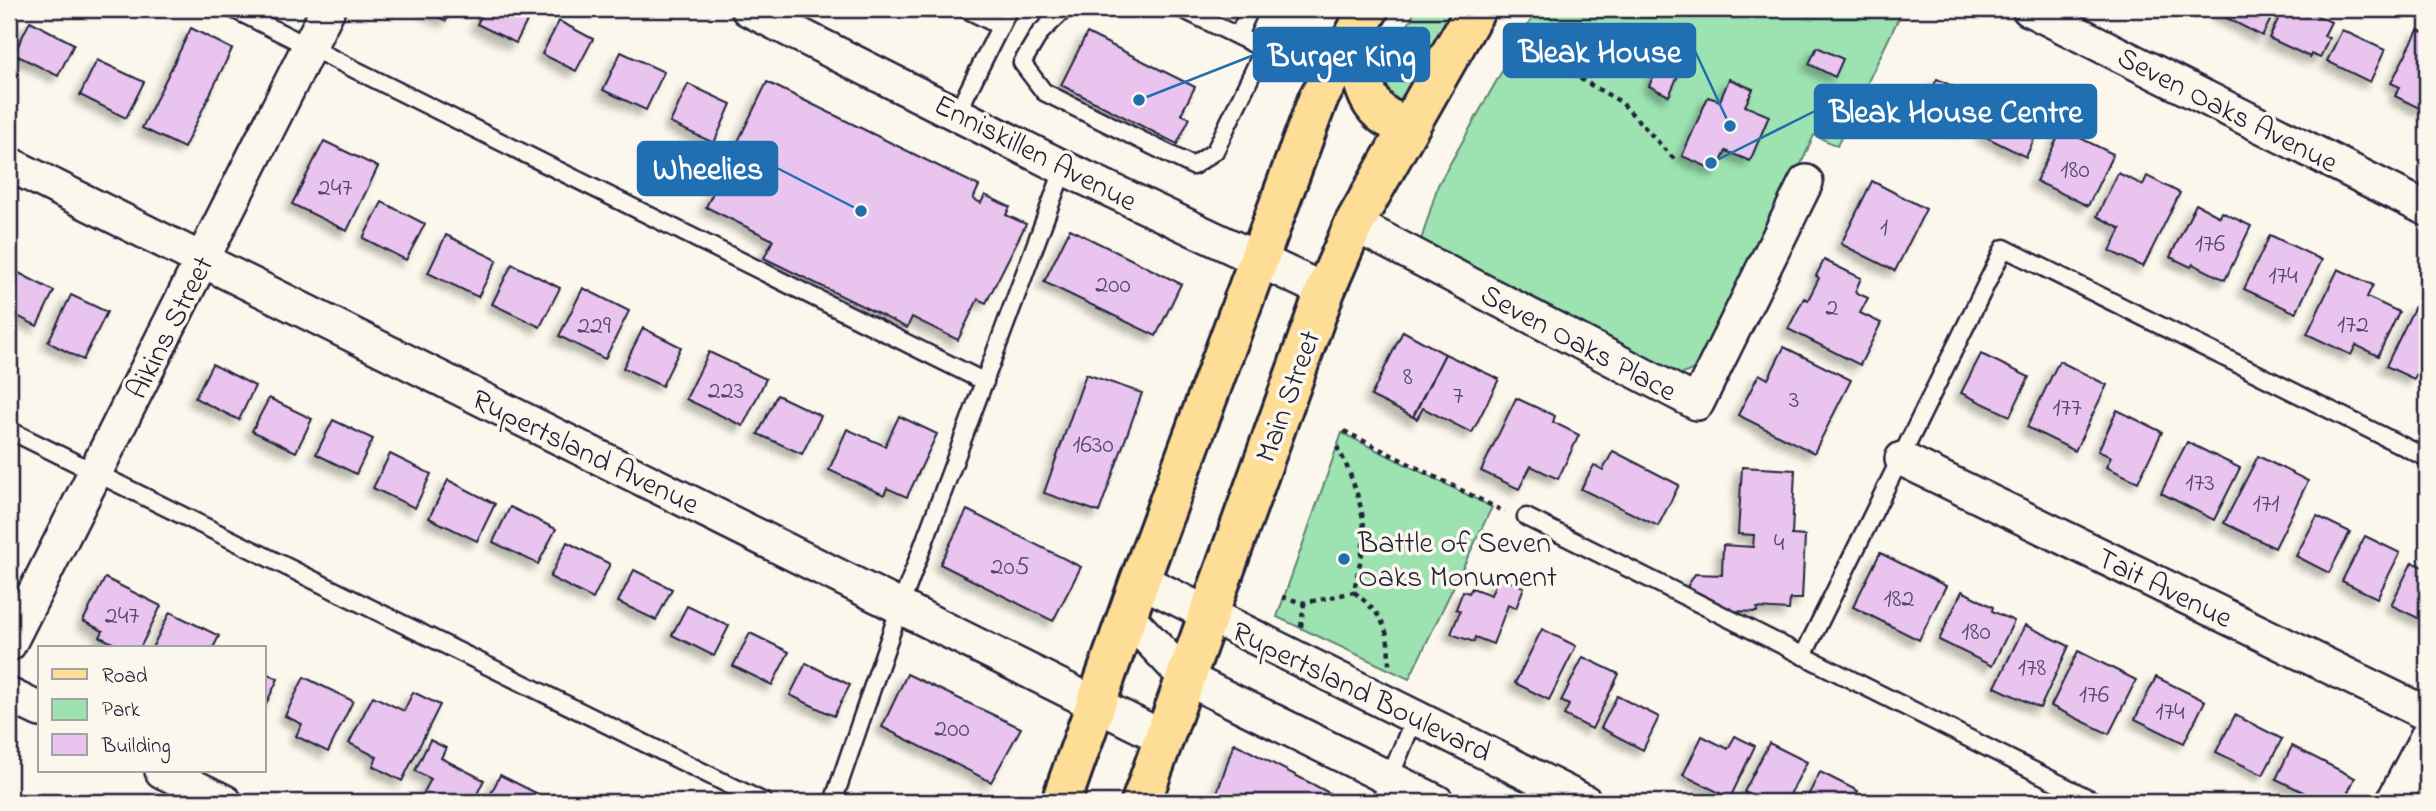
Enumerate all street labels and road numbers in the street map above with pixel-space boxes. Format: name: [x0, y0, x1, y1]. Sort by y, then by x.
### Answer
street label: Seven Oaks Avenue: [2109, 37, 2345, 187]
street label: Enniskillen Avenue: [926, 85, 1144, 225]
street label: Aikins Street: [117, 249, 227, 408]
street label: Seven Oaks Place: [1472, 274, 1684, 415]
street label: Main Street: [1246, 325, 1334, 469]
street label: Rupertsland Avenue: [464, 380, 706, 528]
street label: Tait Avenue: [2088, 538, 2239, 642]
street label: Rupertsland Boulevard: [1224, 612, 1498, 776]

